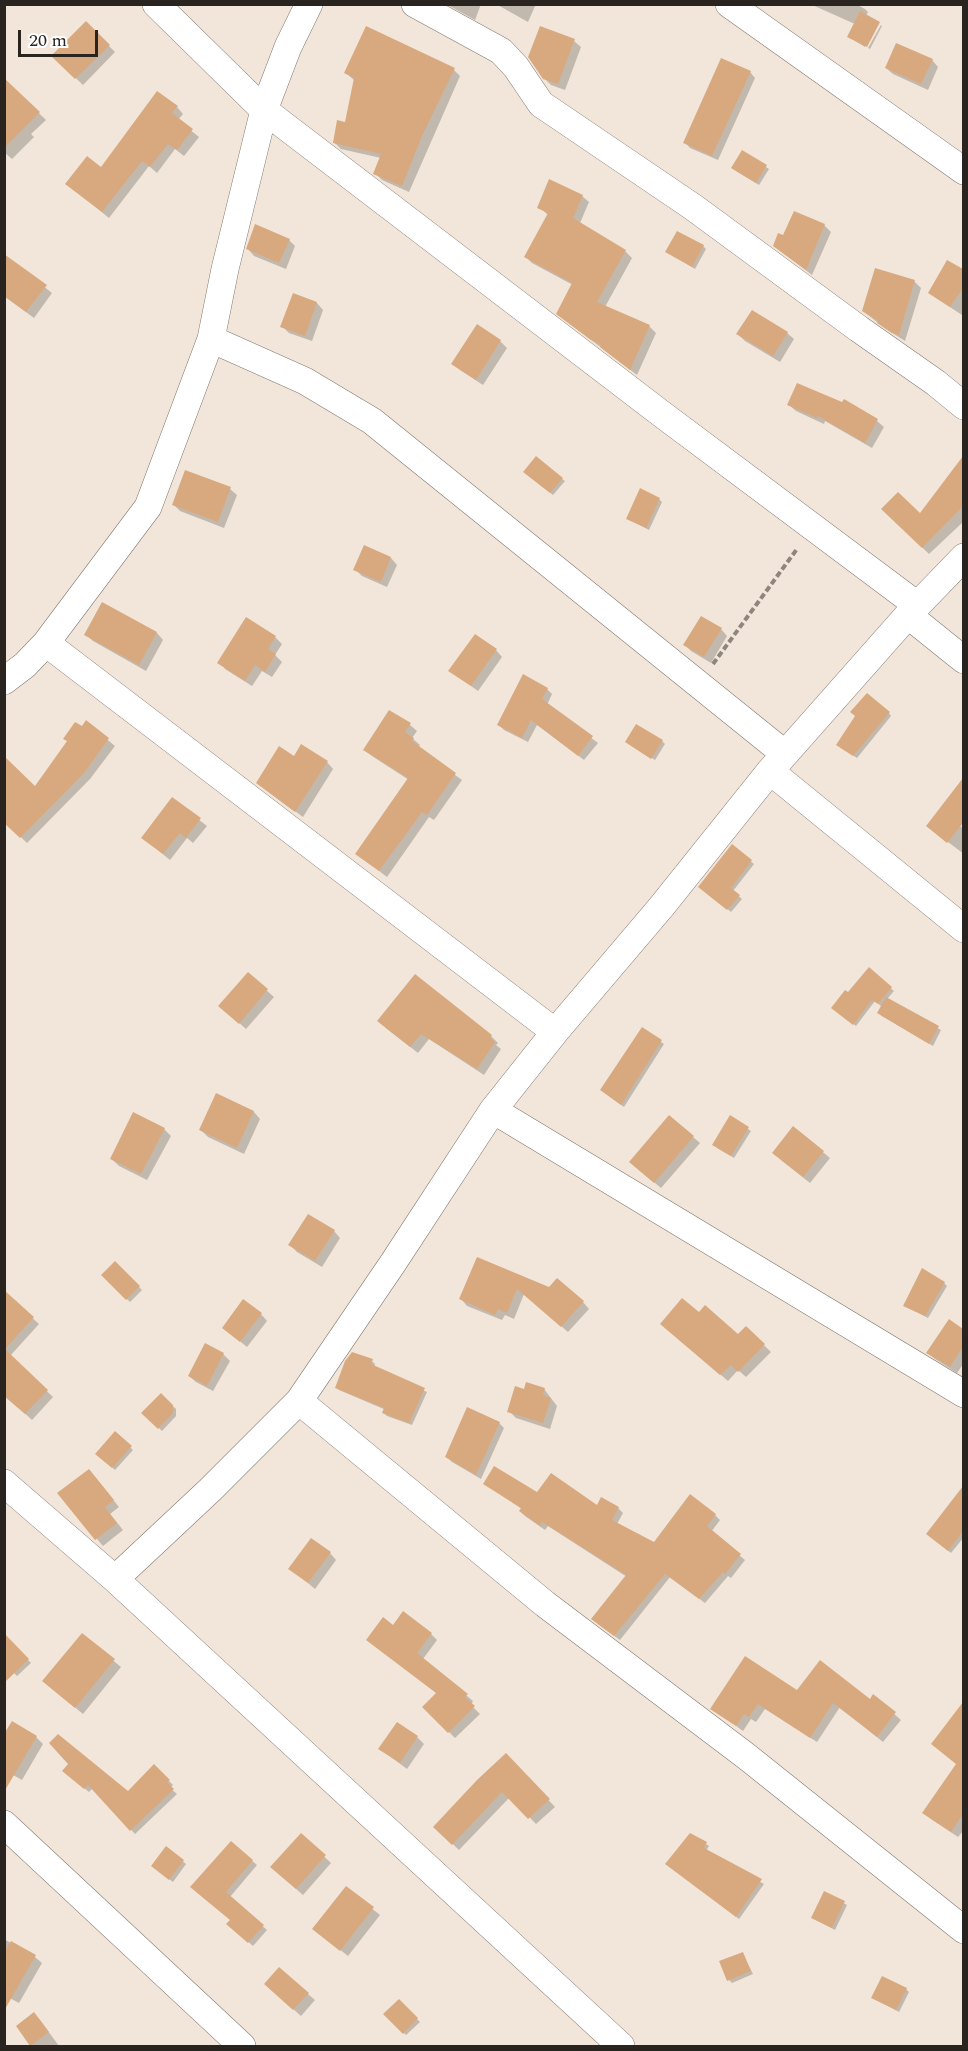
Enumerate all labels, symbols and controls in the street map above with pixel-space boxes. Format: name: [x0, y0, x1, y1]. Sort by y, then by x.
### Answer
scale bar: [21, 18, 100, 56]
text: 20 m: [29, 27, 67, 54]

